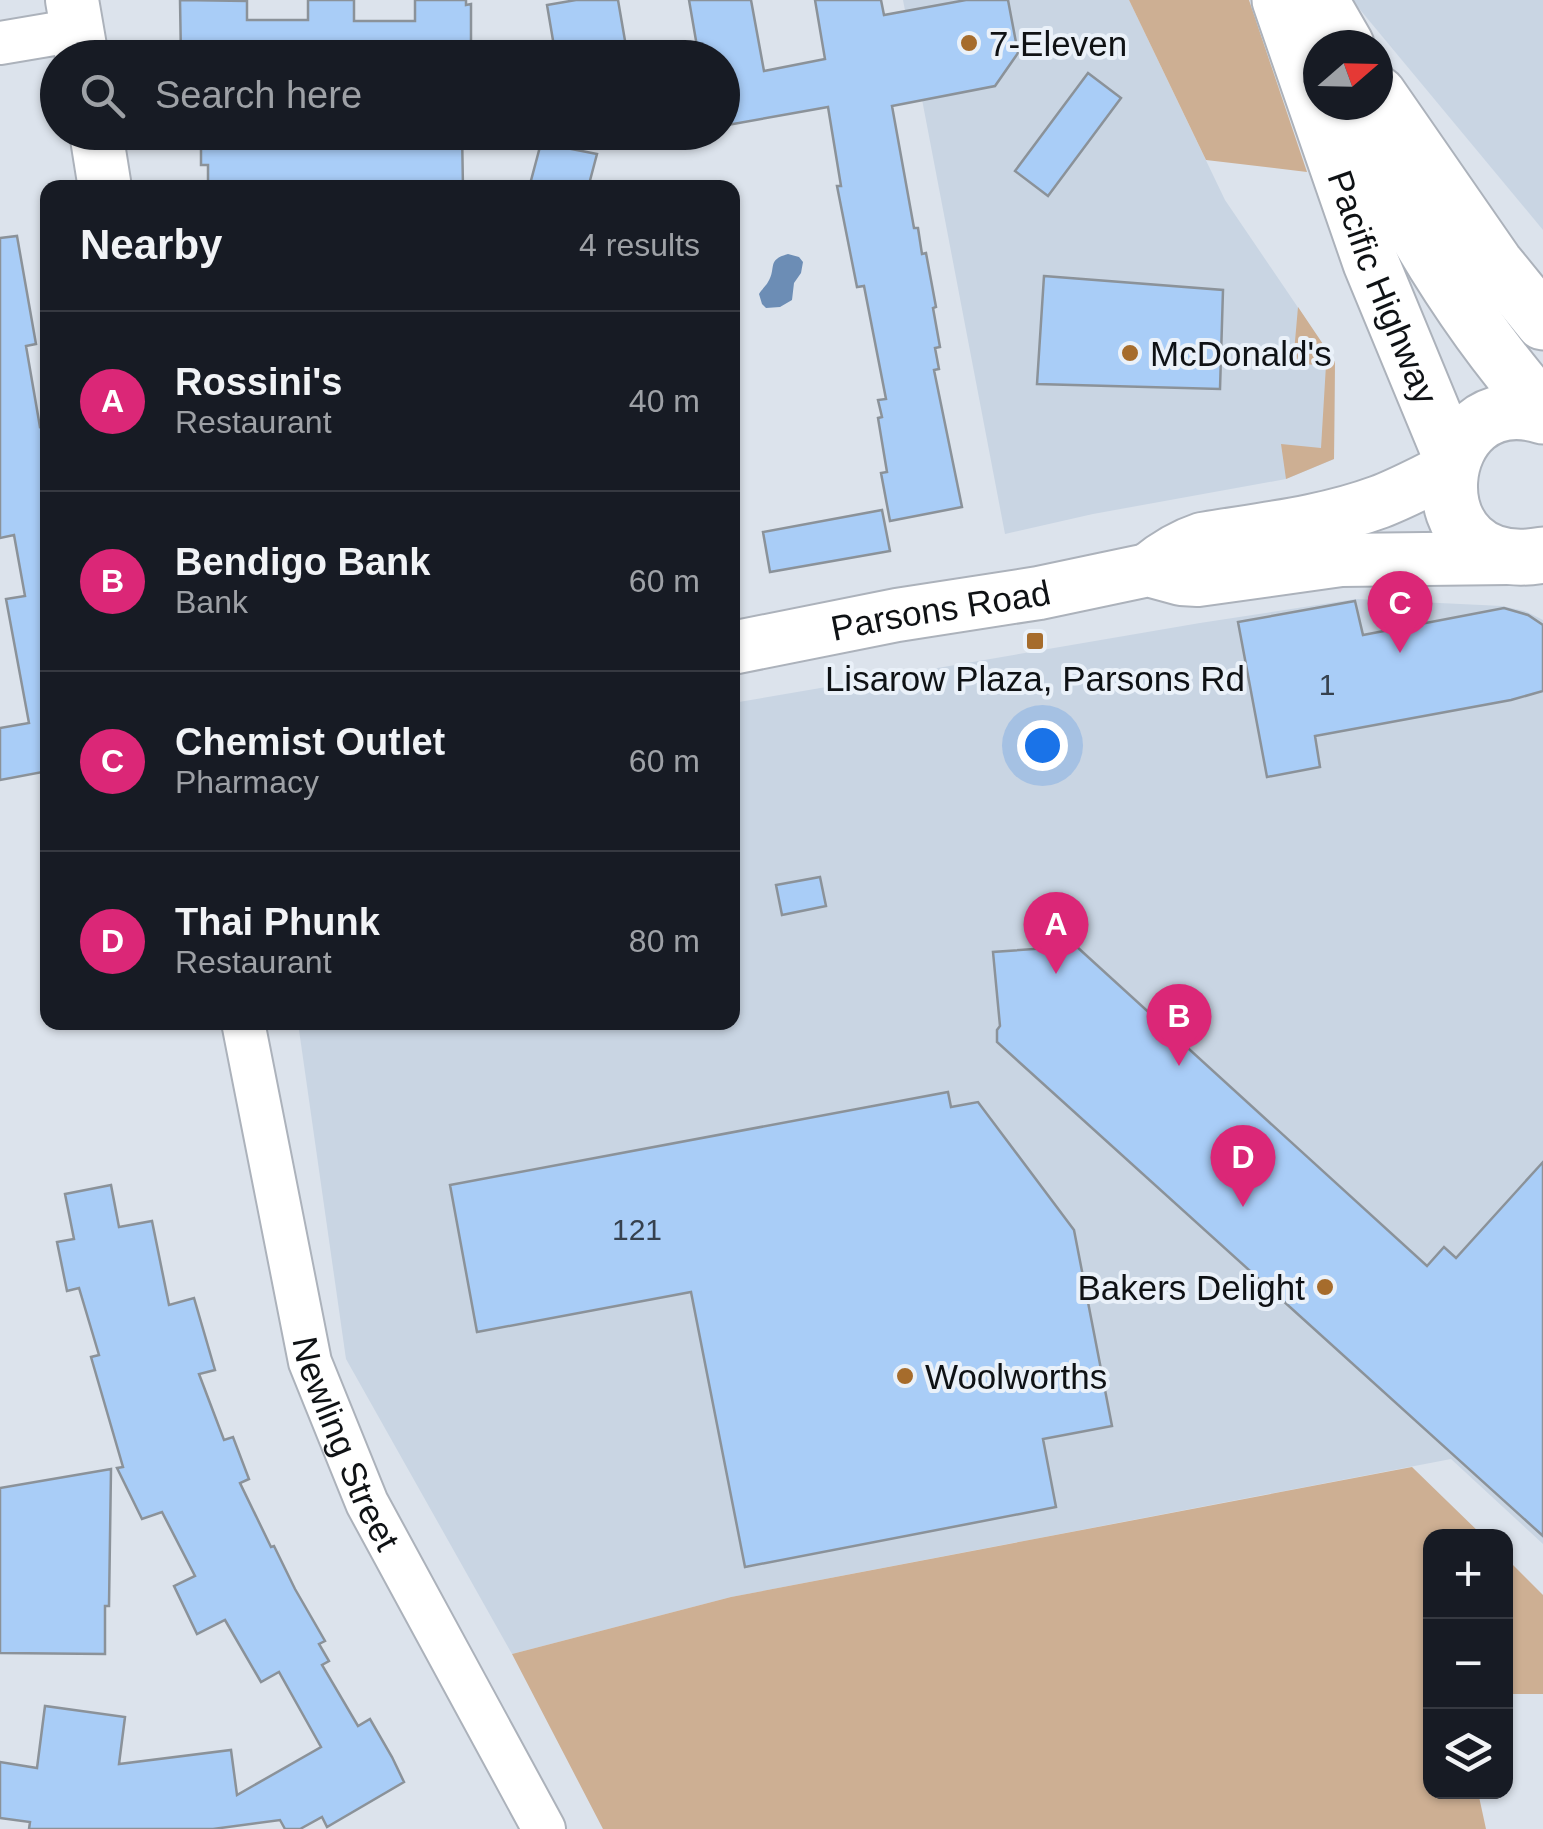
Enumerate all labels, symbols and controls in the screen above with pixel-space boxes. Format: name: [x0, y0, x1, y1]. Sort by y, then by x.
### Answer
place label: 7-Eleven: [989, 24, 1127, 63]
north arrow: [1303, 30, 1393, 120]
marker: 7-Eleven: [958, 32, 980, 54]
search box: [40, 40, 740, 150]
icon: search: [75, 68, 130, 123]
text: Search here: [155, 74, 362, 116]
street label: Pacific Highway: [1321, 165, 1447, 410]
text: Nearby: [80, 221, 222, 268]
text: 4 results: [579, 227, 700, 263]
place label: McDonald's: [1150, 334, 1332, 373]
marker: McDonald's: [1119, 342, 1141, 364]
text: Rossini's: [175, 361, 342, 403]
text: A: [101, 383, 124, 419]
text: 40 m: [629, 383, 700, 419]
text: Restaurant: [175, 404, 332, 440]
text: Bendigo Bank: [175, 541, 430, 583]
text: B: [101, 563, 124, 599]
text: 60 m: [629, 563, 700, 599]
pin: C: [1368, 570, 1432, 653]
street label: Parsons Road: [827, 572, 1054, 647]
text: Bank: [175, 584, 248, 620]
marker: Lisarow Plaza, Parsons Rd: [1024, 630, 1046, 652]
place label: Lisarow Plaza, Parsons Rd: [825, 659, 1245, 698]
house number: 1: [1319, 668, 1335, 701]
your location: [1017, 720, 1068, 771]
text: Chemist Outlet: [175, 721, 445, 763]
text: C: [101, 743, 124, 779]
text: 60 m: [629, 743, 700, 779]
text: Pharmacy: [175, 764, 319, 800]
pin: A: [1024, 892, 1088, 974]
text: Thai Phunk: [175, 901, 380, 943]
text: D: [101, 923, 124, 959]
text: 80 m: [629, 923, 700, 959]
text: Restaurant: [175, 944, 332, 980]
pin: B: [1146, 984, 1212, 1066]
pin: D: [1210, 1124, 1276, 1207]
house number: 121: [612, 1213, 662, 1246]
place label: Bakers Delight: [1077, 1268, 1305, 1307]
marker: Bakers Delight: [1314, 1276, 1336, 1298]
street label: Newling Street: [286, 1333, 408, 1557]
place label: Woolworths: [925, 1357, 1107, 1396]
marker: Woolworths: [894, 1365, 916, 1387]
map controls: [1423, 1529, 1513, 1799]
button: +: [1423, 1529, 1513, 1619]
button: −: [1423, 1619, 1513, 1709]
button: layers: [1423, 1709, 1513, 1799]

